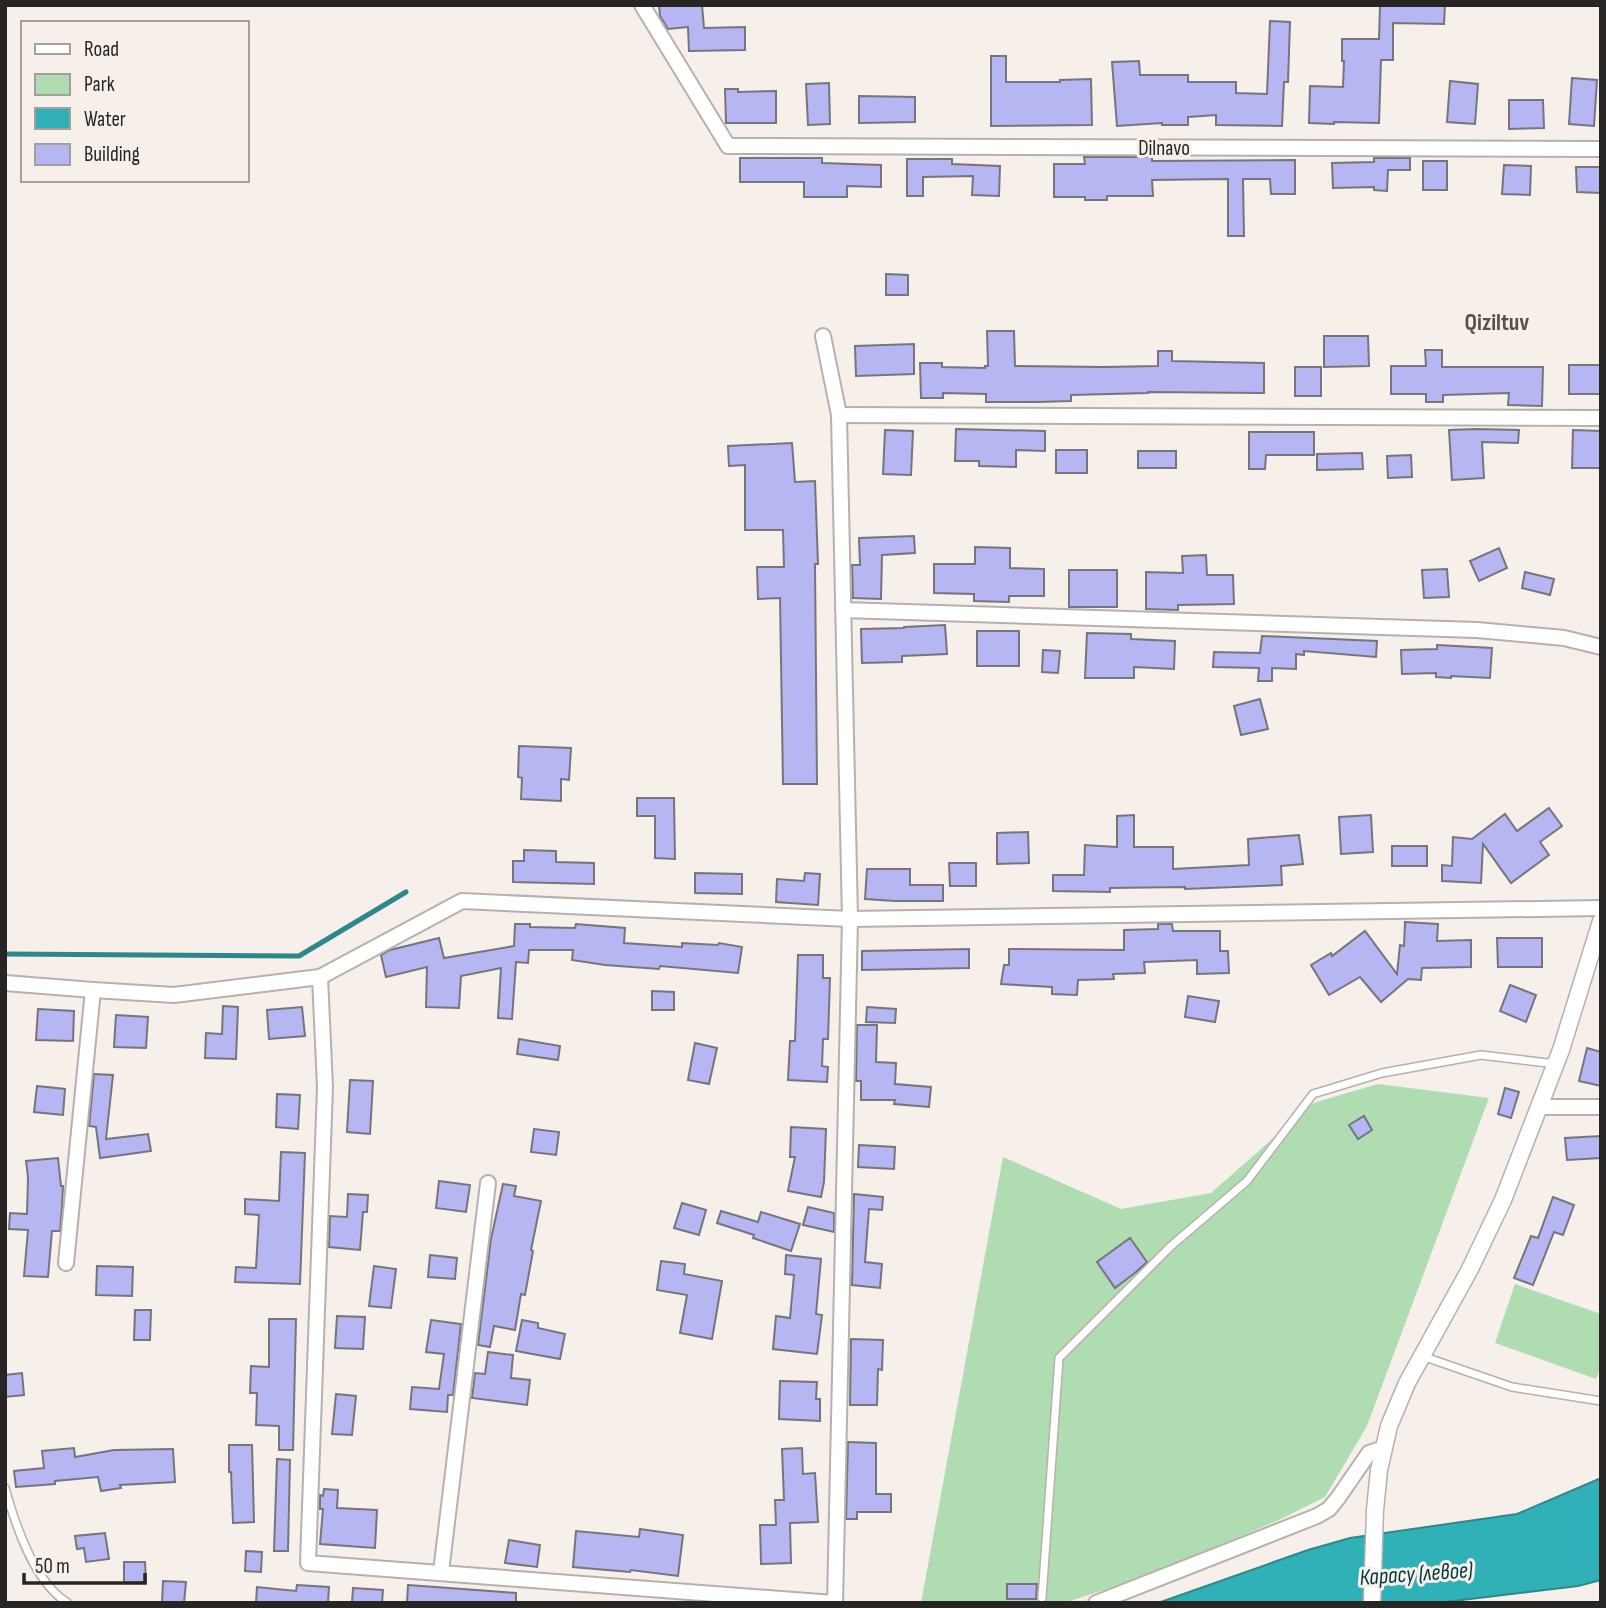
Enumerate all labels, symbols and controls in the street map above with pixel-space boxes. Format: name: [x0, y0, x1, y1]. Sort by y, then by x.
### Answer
legend: [21, 21, 248, 182]
text: Road: [84, 37, 119, 62]
text: Park: [84, 72, 115, 97]
text: Water: [84, 107, 126, 132]
street label: Dilnavo: [1138, 136, 1190, 161]
text: Building: [84, 142, 140, 167]
district label: Qiziltuv: [1465, 308, 1529, 337]
scale bar: [24, 1542, 145, 1586]
text: 50 m: [35, 1554, 70, 1579]
water label: Карасу (левое): [1358, 1556, 1474, 1592]

